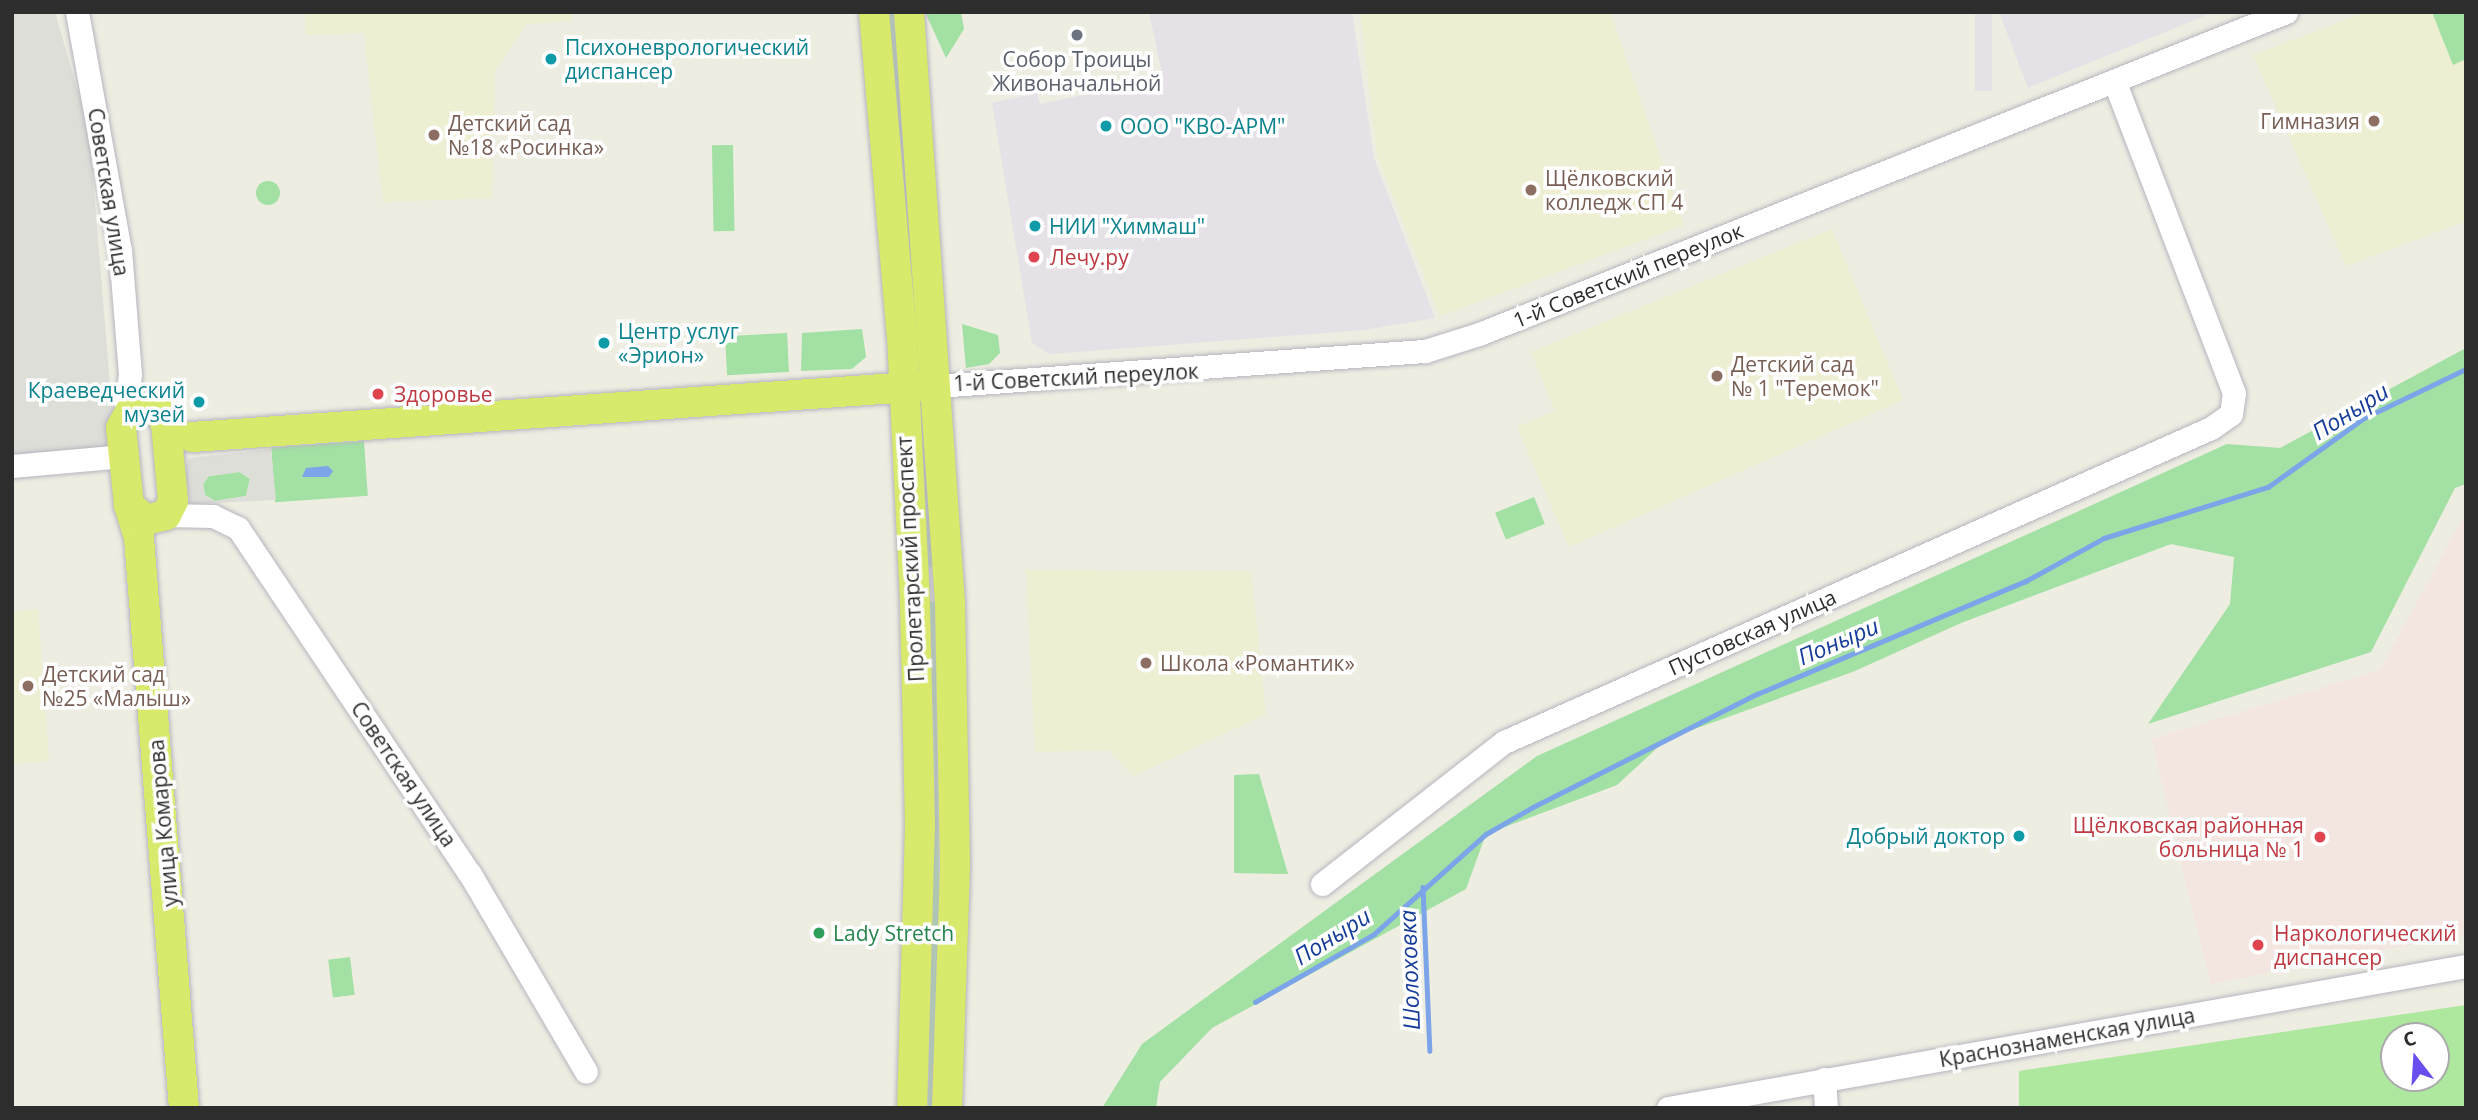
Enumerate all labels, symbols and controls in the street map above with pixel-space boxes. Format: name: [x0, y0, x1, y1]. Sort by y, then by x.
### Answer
marker: Собор Троицы Живоначальной: [1069, 27, 1085, 43]
place label: Психоневрологический диспансер: [565, 34, 809, 84]
place label: Собор Троицы Живоначальной: [993, 46, 1161, 96]
marker: Психоневрологический диспансер: [543, 51, 559, 67]
street label: Советская улица: [83, 106, 135, 278]
place label: Гимназия: [2260, 108, 2360, 134]
place label: Детский сад №18 «Росинка»: [448, 110, 604, 160]
place label: ООО "КВО-АРМ": [1120, 113, 1285, 139]
marker: Гимназия: [2366, 113, 2382, 129]
marker: ООО "КВО-АРМ": [1098, 118, 1114, 134]
marker: Детский сад №18 «Росинка»: [426, 127, 442, 143]
place label: Щёлковский колледж СП 4: [1545, 165, 1683, 215]
marker: Щёлковский колледж СП 4: [1523, 182, 1539, 198]
place label: НИИ "Химмаш": [1049, 213, 1205, 239]
street label: 1-й Советский переулок: [1509, 217, 1747, 333]
marker: НИИ "Химмаш": [1027, 218, 1043, 234]
place label: Лечу.ру: [1050, 244, 1129, 270]
marker: Лечу.ру: [1024, 247, 1044, 267]
place label: Центр услуг «Эрион»: [618, 318, 739, 368]
marker: Центр услуг «Эрион»: [596, 335, 612, 351]
place label: Детский сад № 1 "Теремок": [1731, 351, 1879, 401]
street label: 1-й Советский переулок: [953, 358, 1199, 396]
marker: Детский сад № 1 "Теремок": [1709, 368, 1725, 384]
place label: Краеведческий музей: [28, 377, 185, 427]
water label: Поныри: [2306, 377, 2394, 445]
place label: Здоровье: [394, 381, 493, 407]
marker: Здоровье: [368, 384, 388, 404]
marker: Краеведческий музей: [191, 394, 207, 410]
street label: Пролетарский проспект: [891, 435, 929, 683]
street label: Пустовская улица: [1664, 584, 1840, 680]
water label: Поныри: [1793, 612, 1883, 670]
place label: Школа «Романтик»: [1160, 650, 1355, 676]
marker: Школа «Романтик»: [1138, 655, 1154, 671]
place label: Детский сад №25 «Малыш»: [42, 661, 191, 711]
marker: Детский сад №25 «Малыш»: [20, 678, 36, 694]
street label: Советская улица: [346, 697, 462, 851]
street label: улица Комарова: [143, 738, 183, 908]
place label: Щёлковская районная больница № 1: [2073, 812, 2304, 862]
place label: Добрый доктор: [1847, 823, 2005, 849]
marker: Щёлковская районная больница № 1: [2310, 827, 2330, 847]
marker: Добрый доктор: [2011, 828, 2027, 844]
water label: Поныри: [1288, 902, 1376, 970]
water label: Шолоховка: [1393, 909, 1425, 1031]
place label: Lady Stretch: [833, 920, 954, 946]
place label: Наркологический диспансер: [2274, 920, 2457, 970]
marker: Lady Stretch: [811, 925, 827, 941]
marker: Наркологический диспансер: [2248, 935, 2268, 955]
street label: Краснознаменская улица: [1937, 1002, 2197, 1072]
north arrow: [2380, 1022, 2450, 1092]
text: С: [2400, 1025, 2419, 1053]

